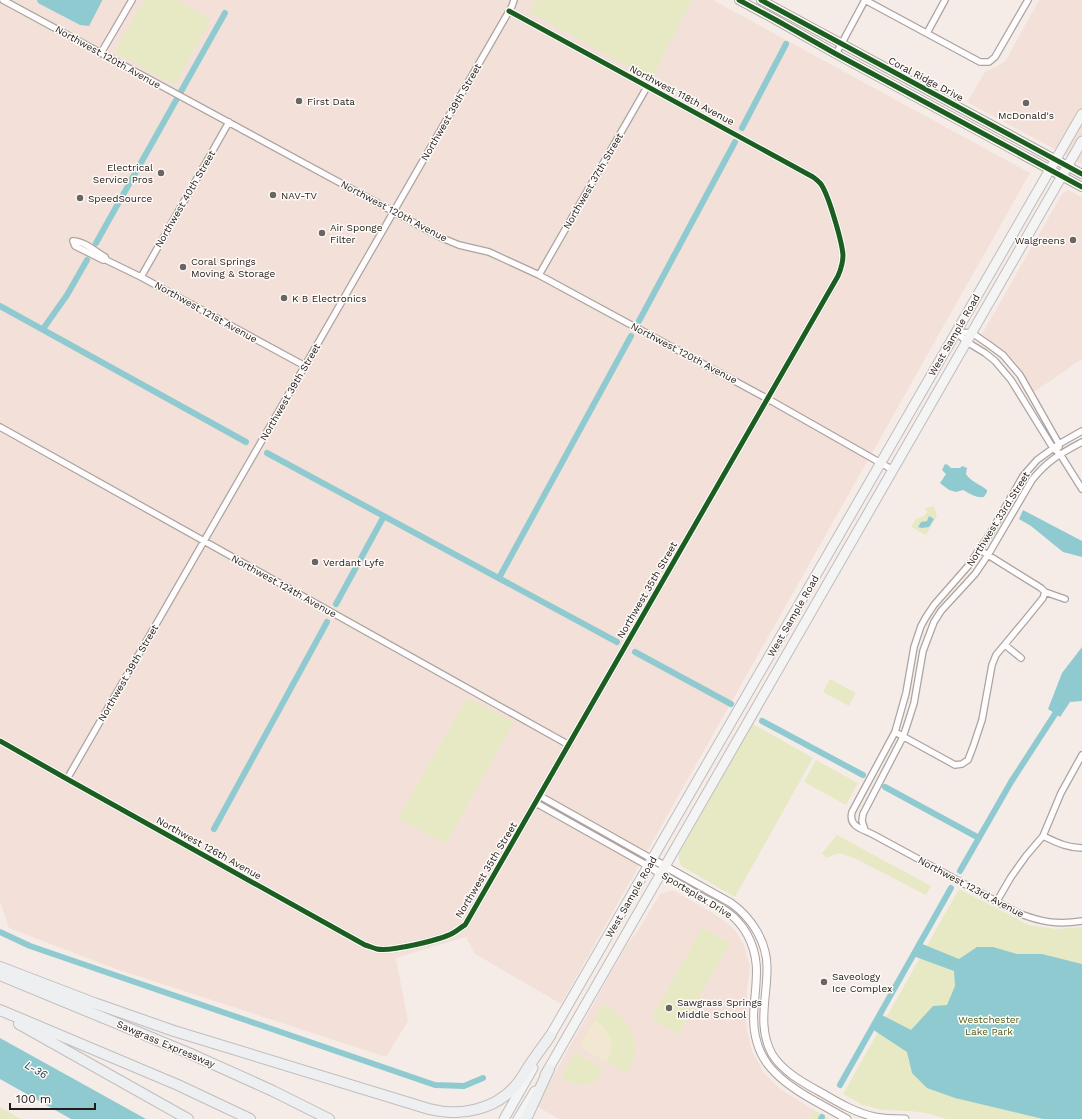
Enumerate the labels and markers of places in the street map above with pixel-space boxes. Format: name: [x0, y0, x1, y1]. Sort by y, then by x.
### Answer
marker: First Data: [294, 96, 304, 106]
place label: First Data: [307, 96, 355, 107]
marker: McDonald's: [1021, 98, 1031, 108]
place label: McDonald's: [998, 110, 1054, 121]
place label: Electrical Service Pros: [93, 162, 153, 185]
marker: Electrical Service Pros: [156, 168, 166, 178]
marker: NAV-TV: [268, 190, 278, 200]
place label: NAV-TV: [281, 190, 317, 201]
marker: SpeedSource: [75, 193, 85, 203]
place label: SpeedSource: [88, 193, 153, 204]
place label: Air Sponge Filter: [330, 222, 383, 245]
marker: Air Sponge Filter: [317, 228, 327, 238]
place label: Walgreens: [1015, 235, 1065, 246]
marker: Walgreens: [1068, 235, 1078, 245]
place label: Coral Springs Moving & Storage: [191, 256, 275, 279]
marker: Coral Springs Moving & Storage: [178, 262, 188, 272]
marker: K B Electronics: [279, 293, 289, 303]
place label: K B Electronics: [292, 293, 366, 304]
marker: Verdant Lyfe: [310, 557, 320, 567]
place label: Verdant Lyfe: [323, 557, 384, 568]
place label: Saveology Ice Complex: [832, 971, 892, 994]
marker: Saveology Ice Complex: [819, 977, 829, 987]
place label: Sawgrass Springs Middle School: [677, 997, 762, 1020]
marker: Sawgrass Springs Middle School: [664, 1003, 674, 1013]

